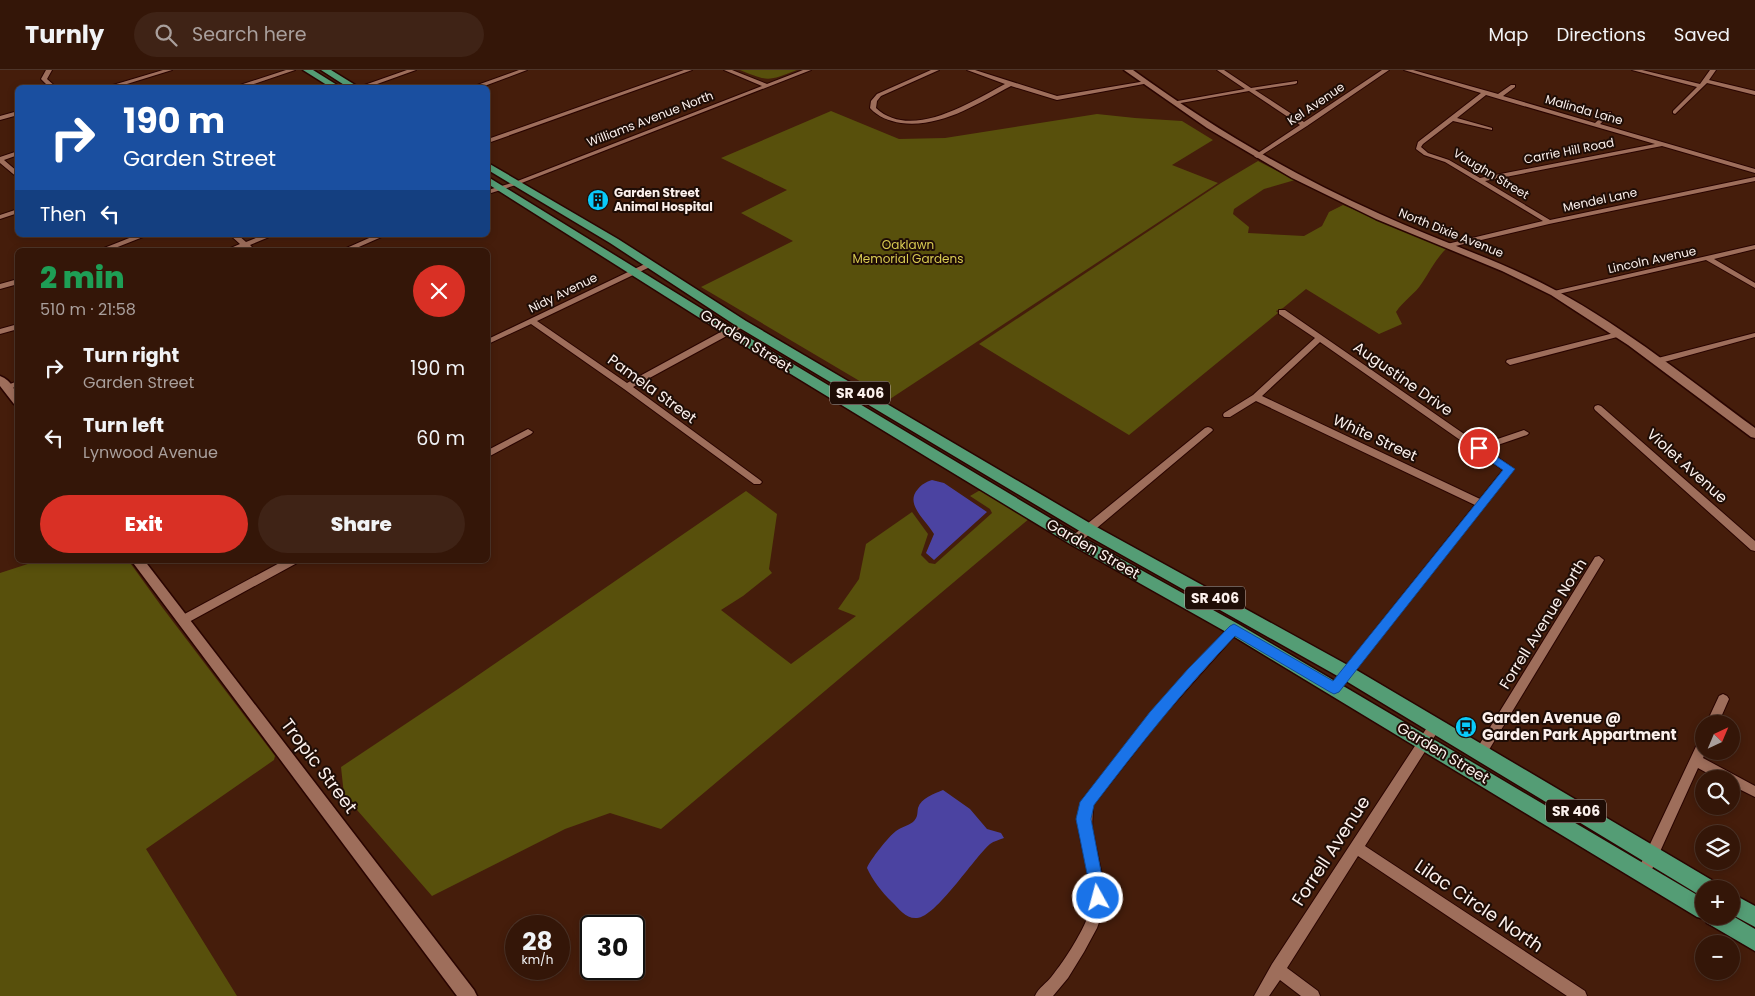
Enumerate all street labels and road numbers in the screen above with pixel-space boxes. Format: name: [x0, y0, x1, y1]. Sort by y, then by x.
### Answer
street label: Kel Avenue: [1284, 78, 1348, 129]
street label: Williams Avenue North: [584, 87, 716, 151]
street label: Malinda Lane: [1543, 90, 1625, 129]
street label: Carrie Hill Road: [1522, 133, 1615, 168]
street label: Vaughn Street: [1450, 144, 1532, 203]
street label: Mendel Lane: [1561, 183, 1639, 216]
street label: North Dixie Avenue: [1396, 204, 1506, 261]
street label: Lincoln Avenue: [1606, 242, 1698, 277]
street label: Nidy Avenue: [526, 269, 600, 317]
street label: Garden Street: [696, 304, 796, 377]
street label: Augustine Drive: [1349, 336, 1457, 421]
street label: Pamela Street: [604, 349, 701, 428]
road number: SR 406: [830, 382, 890, 404]
street label: White Street: [1330, 409, 1421, 466]
street label: Violet Avenue: [1642, 424, 1732, 508]
street label: Garden Street: [1043, 513, 1144, 584]
street label: Forrell Avenue North: [1494, 554, 1591, 693]
road number: SR 406: [1185, 586, 1245, 610]
street label: Tropic Street: [275, 713, 363, 818]
street label: Garden Street: [1393, 717, 1493, 788]
street label: Forrell Avenue: [1286, 791, 1375, 911]
road number: SR 406: [1546, 799, 1606, 822]
street label: Lilac Circle North: [1410, 853, 1548, 958]

